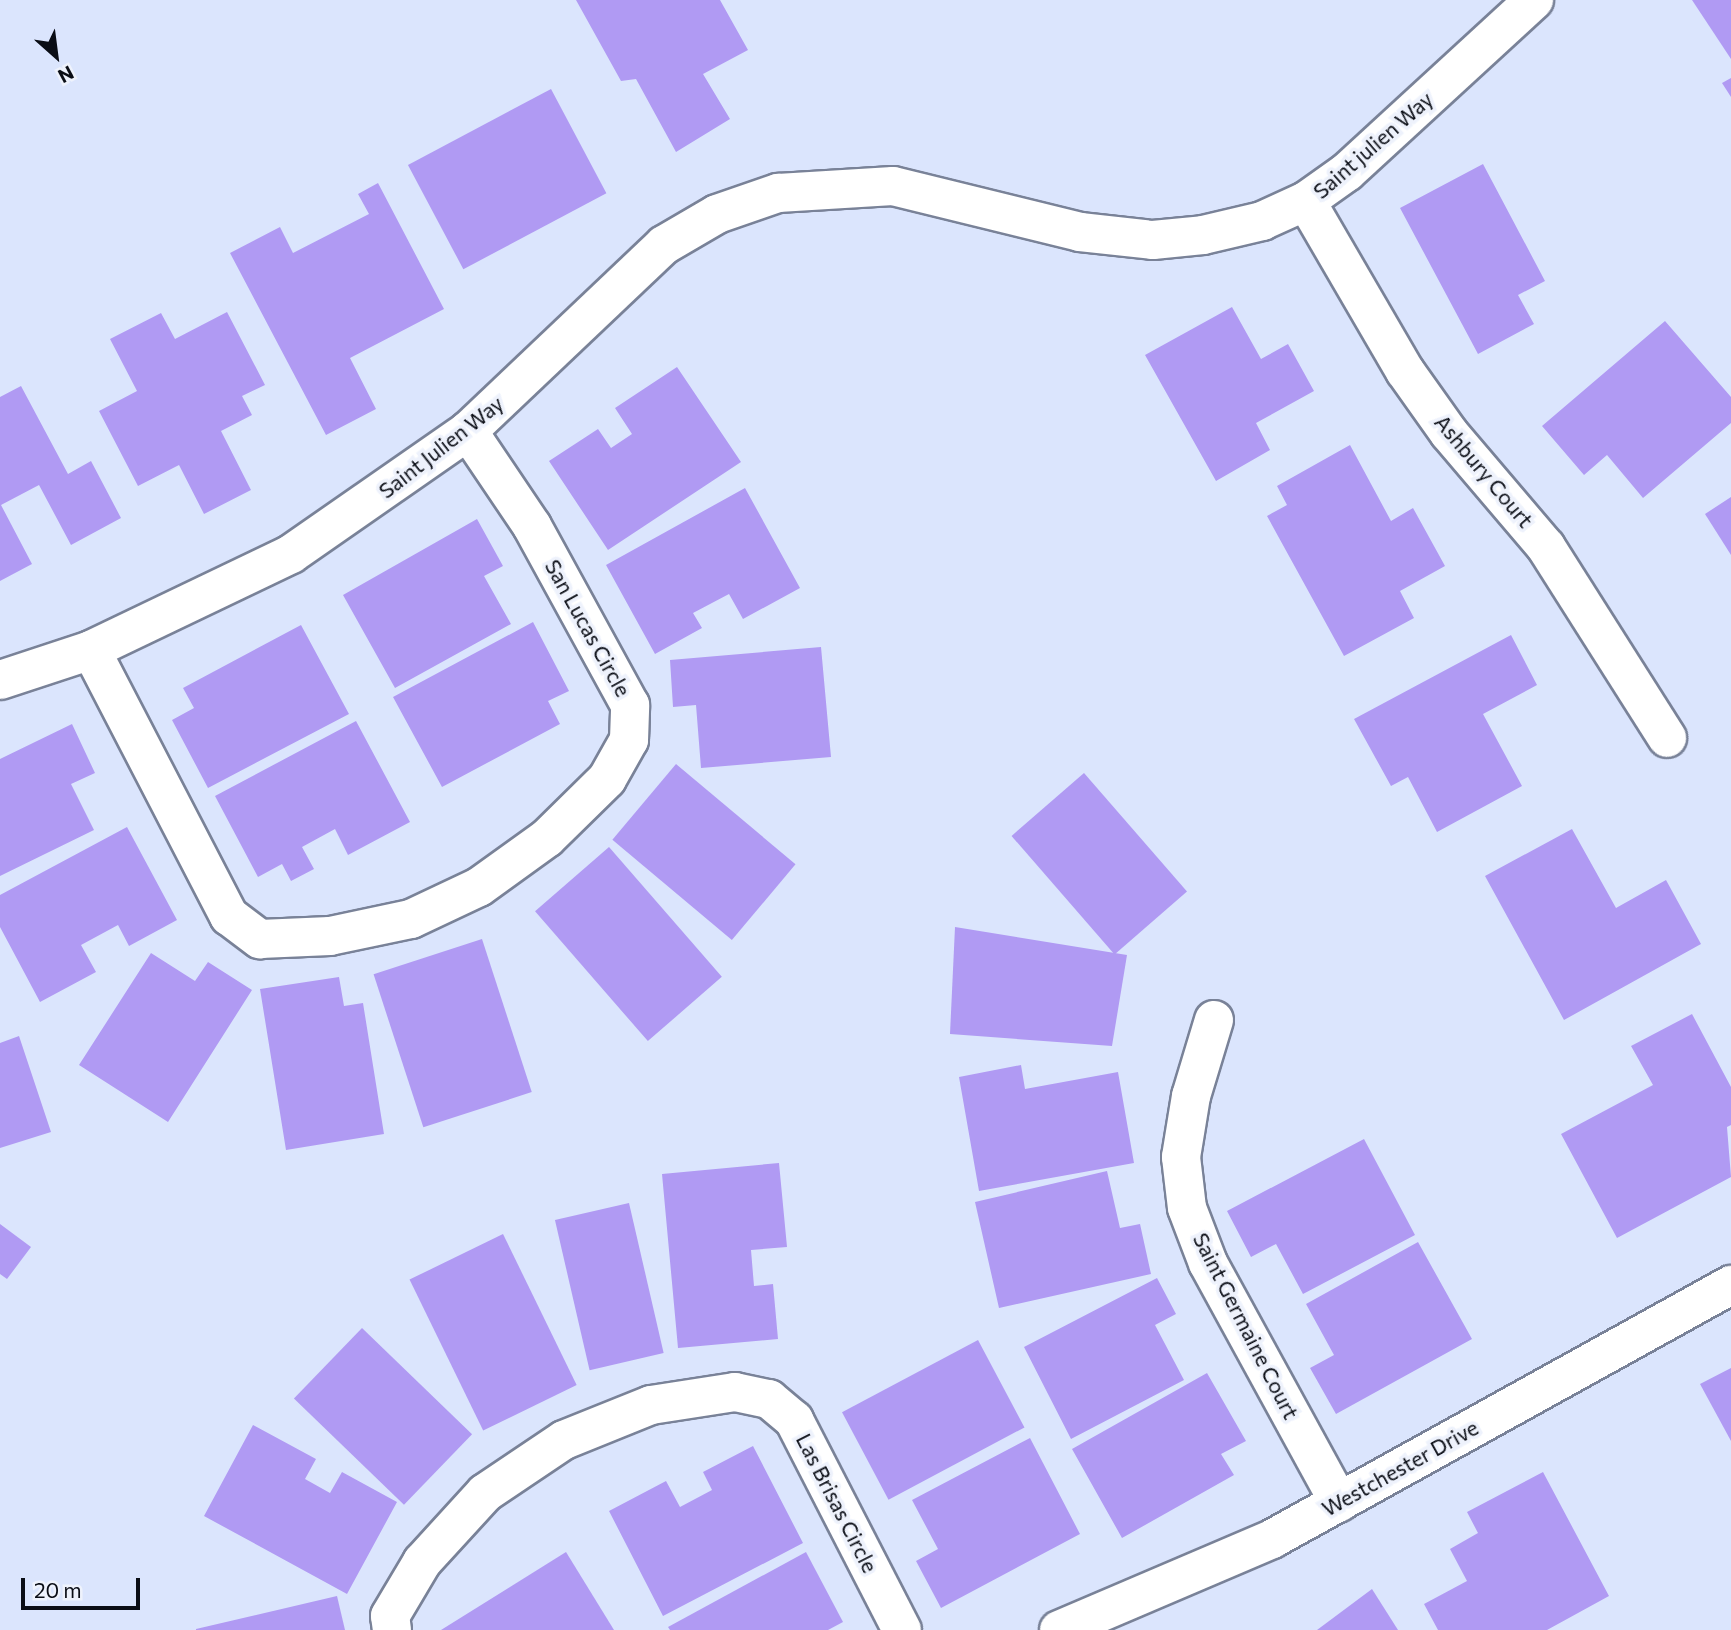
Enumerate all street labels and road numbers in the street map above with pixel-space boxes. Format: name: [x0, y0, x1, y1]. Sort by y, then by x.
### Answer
street label: Saint julien Way: [1308, 86, 1438, 204]
street label: Saint Julien Way: [374, 391, 508, 503]
street label: Ashbury Court: [1430, 410, 1538, 532]
street label: San Lucas Circle: [540, 555, 636, 701]
street label: Saint Germaine Court: [1188, 1229, 1304, 1423]
street label: Westchester Drive: [1318, 1415, 1482, 1521]
street label: Las Brisas Circle: [791, 1429, 883, 1577]

